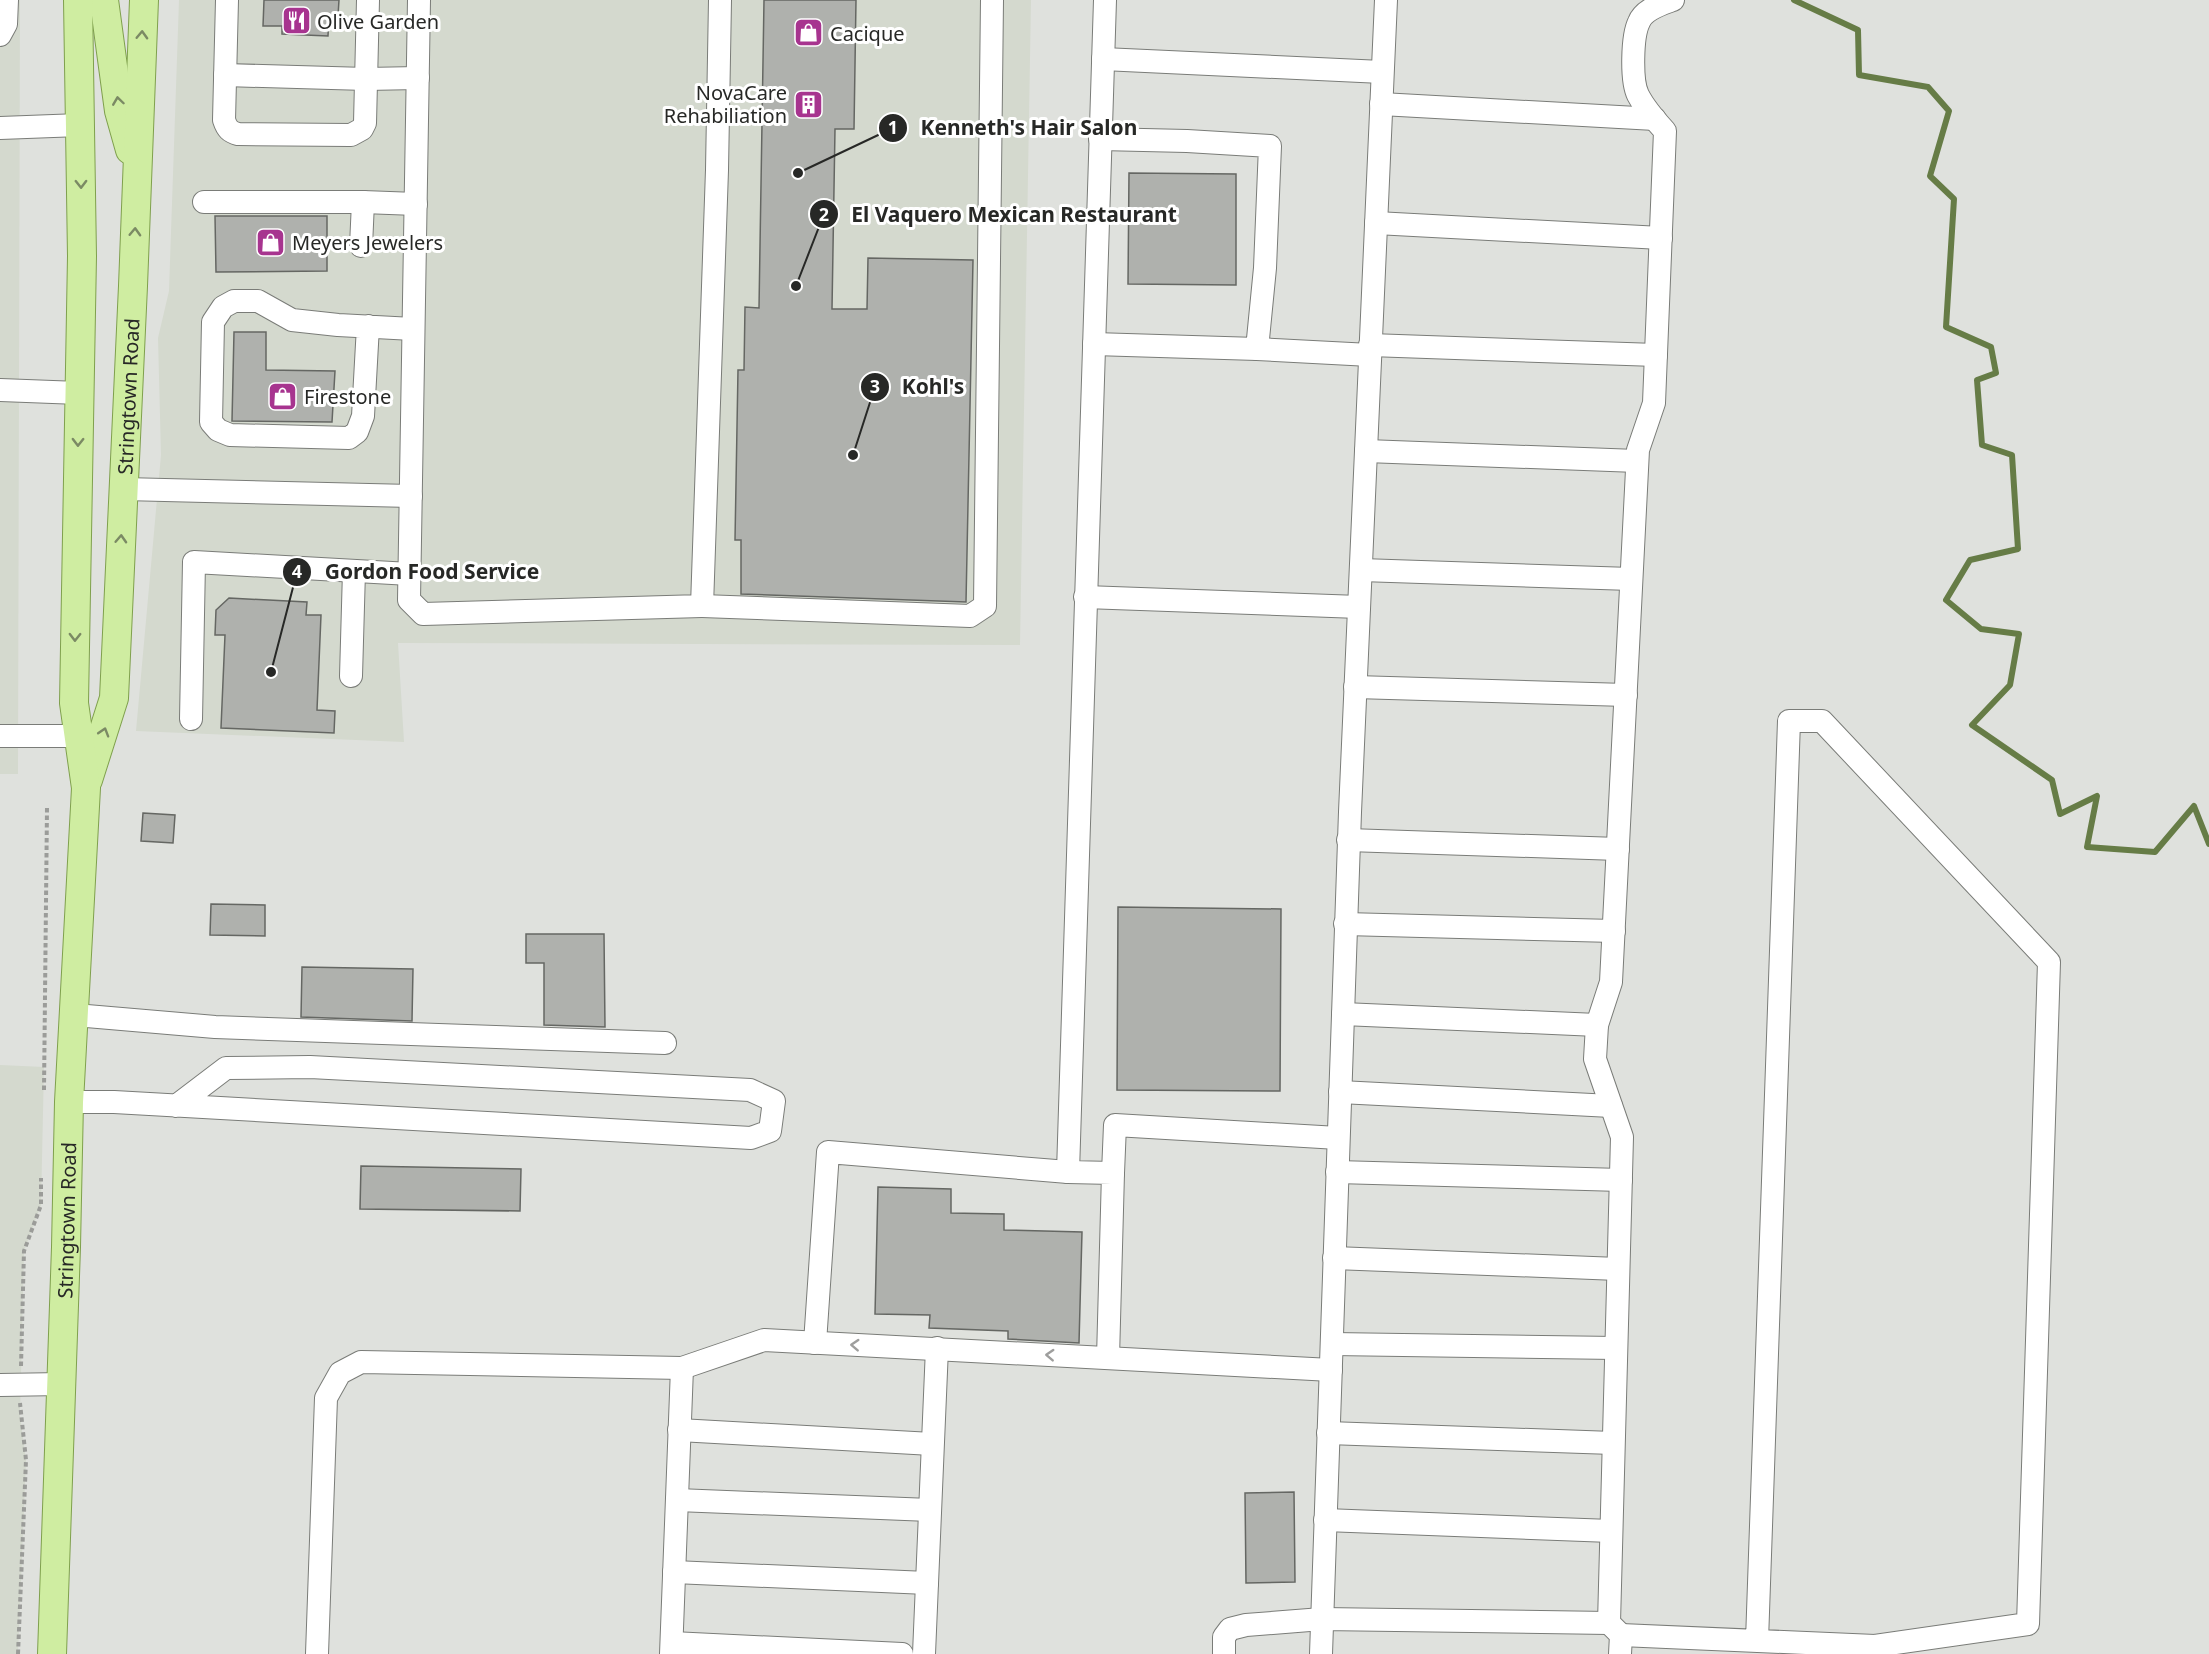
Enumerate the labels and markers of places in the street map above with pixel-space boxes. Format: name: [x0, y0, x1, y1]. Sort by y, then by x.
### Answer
restaurant icon: Olive Garden: [280, 5, 312, 37]
place label: Olive Garden: [317, 8, 439, 35]
shop icon: Cacique: [793, 17, 825, 49]
place label: Cacique: [830, 20, 905, 47]
place label: NovaCare Rehabiliation: [664, 79, 787, 129]
building icon: NovaCare Rehabiliation: [792, 88, 824, 120]
callout: Kenneth's Hair Salon: [878, 109, 1149, 148]
callout: El Vaquero Mexican Restaurant: [809, 195, 1189, 234]
shop icon: Meyers Jewelers: [255, 226, 287, 258]
place label: Meyers Jewelers: [292, 229, 443, 256]
callout: Kohl's: [860, 367, 977, 406]
shop icon: Firestone: [267, 380, 299, 412]
place label: Firestone: [304, 383, 391, 410]
callout: Gordon Food Service: [282, 552, 551, 591]

